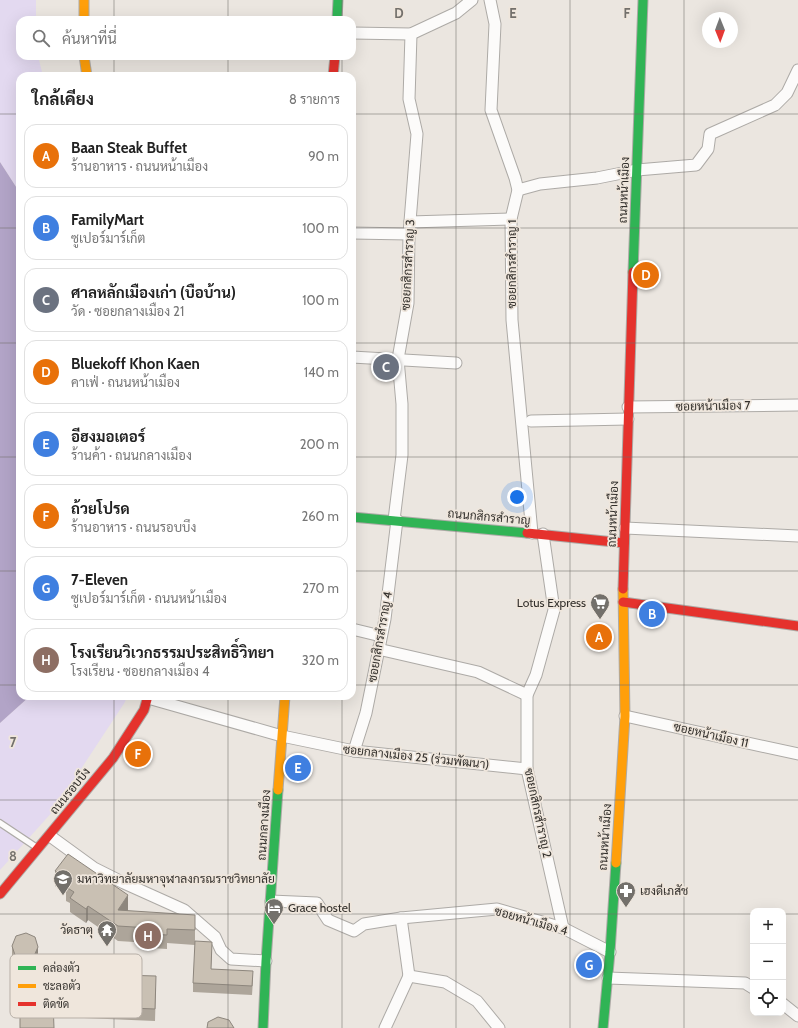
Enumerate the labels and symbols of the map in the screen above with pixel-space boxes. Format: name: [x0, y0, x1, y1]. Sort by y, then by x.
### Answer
text: D: [394, 5, 404, 21]
text: E: [509, 5, 517, 21]
text: F: [624, 5, 631, 21]
north arrow: [702, 12, 738, 48]
street label: ถนนหน้าเมือง: [615, 156, 632, 224]
street label: ซอยกสิกรสำราญ 3: [398, 219, 417, 311]
street label: ซอยกสิกรสำราญ 1: [504, 220, 519, 308]
pin: D: [633, 260, 659, 290]
pin: C: [373, 352, 399, 382]
street label: ซอยหน้าเมือง 7: [676, 397, 750, 414]
street label: ถนนหน้าเมือง: [604, 480, 621, 548]
your location: [507, 487, 527, 507]
street label: ถนนกสิกรสำราญ: [447, 505, 531, 528]
street label: ซอยกสิกรสำราญ 4: [364, 590, 395, 683]
supermarket icon: Lotus Express: [589, 592, 611, 620]
place label: Lotus Express: [517, 595, 586, 610]
pin: B: [639, 599, 665, 629]
pin: A: [586, 622, 612, 652]
street label: ซอยหน้าเมือง 11: [672, 719, 750, 750]
text: 7: [10, 734, 17, 750]
pin: F: [125, 739, 151, 769]
street label: ซอยกลางเมือง 25 (ร่วมพัฒนา): [342, 741, 490, 772]
pin: E: [285, 753, 311, 783]
street label: ถนนรอบบึง: [46, 764, 93, 817]
street label: ซอยกสิกรสำราญ 2: [522, 767, 555, 859]
street label: ถนนกลางเมือง: [254, 789, 273, 861]
street label: ถนนหน้าเมือง: [595, 803, 614, 871]
text: 8: [9, 848, 17, 864]
school or university icon: มหาวิทยาลัยมหาจุฬาลงกรณราชวิทยาลัย: [52, 868, 74, 896]
place label: มหาวิทยาลัยมหาจุฬาลงกรณราชวิทยาลัย: [77, 871, 275, 888]
pharmacy icon: เฮงดีเภสัช: [615, 880, 637, 908]
place label: เฮงดีเภสัช: [640, 883, 688, 898]
hotel icon: Grace hostel: [263, 897, 285, 925]
place label: Grace hostel: [288, 900, 351, 915]
street label: ซอยหน้าเมือง 4: [493, 903, 570, 938]
temple icon: วัดธาตุ: [96, 919, 118, 947]
pin: H: [135, 921, 161, 951]
place label: วัดธาตุ: [60, 922, 93, 939]
pin: G: [576, 950, 602, 980]
legend: [10, 954, 142, 1018]
text: คล่องตัว: [43, 961, 80, 975]
text: ชะลอตัว: [43, 979, 81, 993]
text: ติดขัด: [43, 997, 69, 1011]

